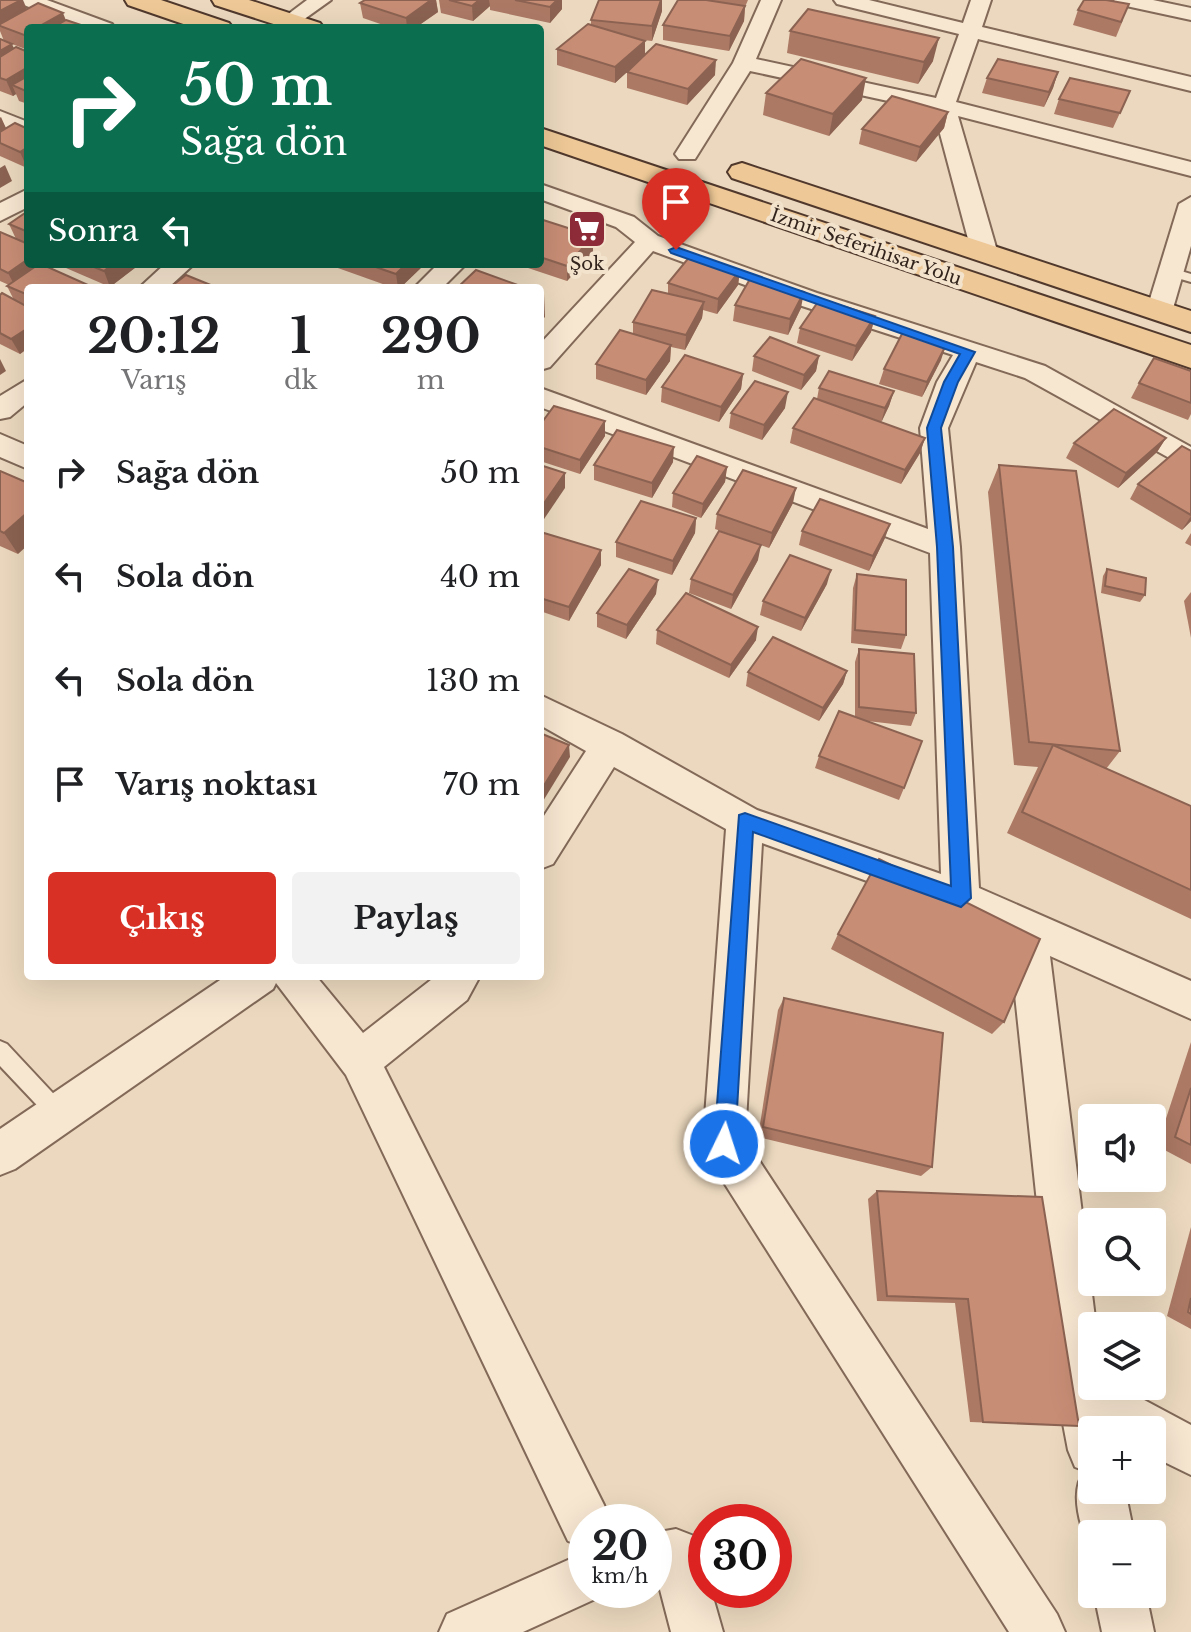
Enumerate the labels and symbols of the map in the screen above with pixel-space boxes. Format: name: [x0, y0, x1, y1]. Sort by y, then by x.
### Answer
pin: [642, 168, 710, 250]
street label: İzmir Seferihisar Yolu: [768, 203, 965, 290]
supermarket icon: Şok: [566, 208, 608, 250]
place label: Şok: [570, 253, 604, 275]
position arrow: [682, 1102, 766, 1186]
speed limit sign: 30: [688, 1504, 792, 1608]

